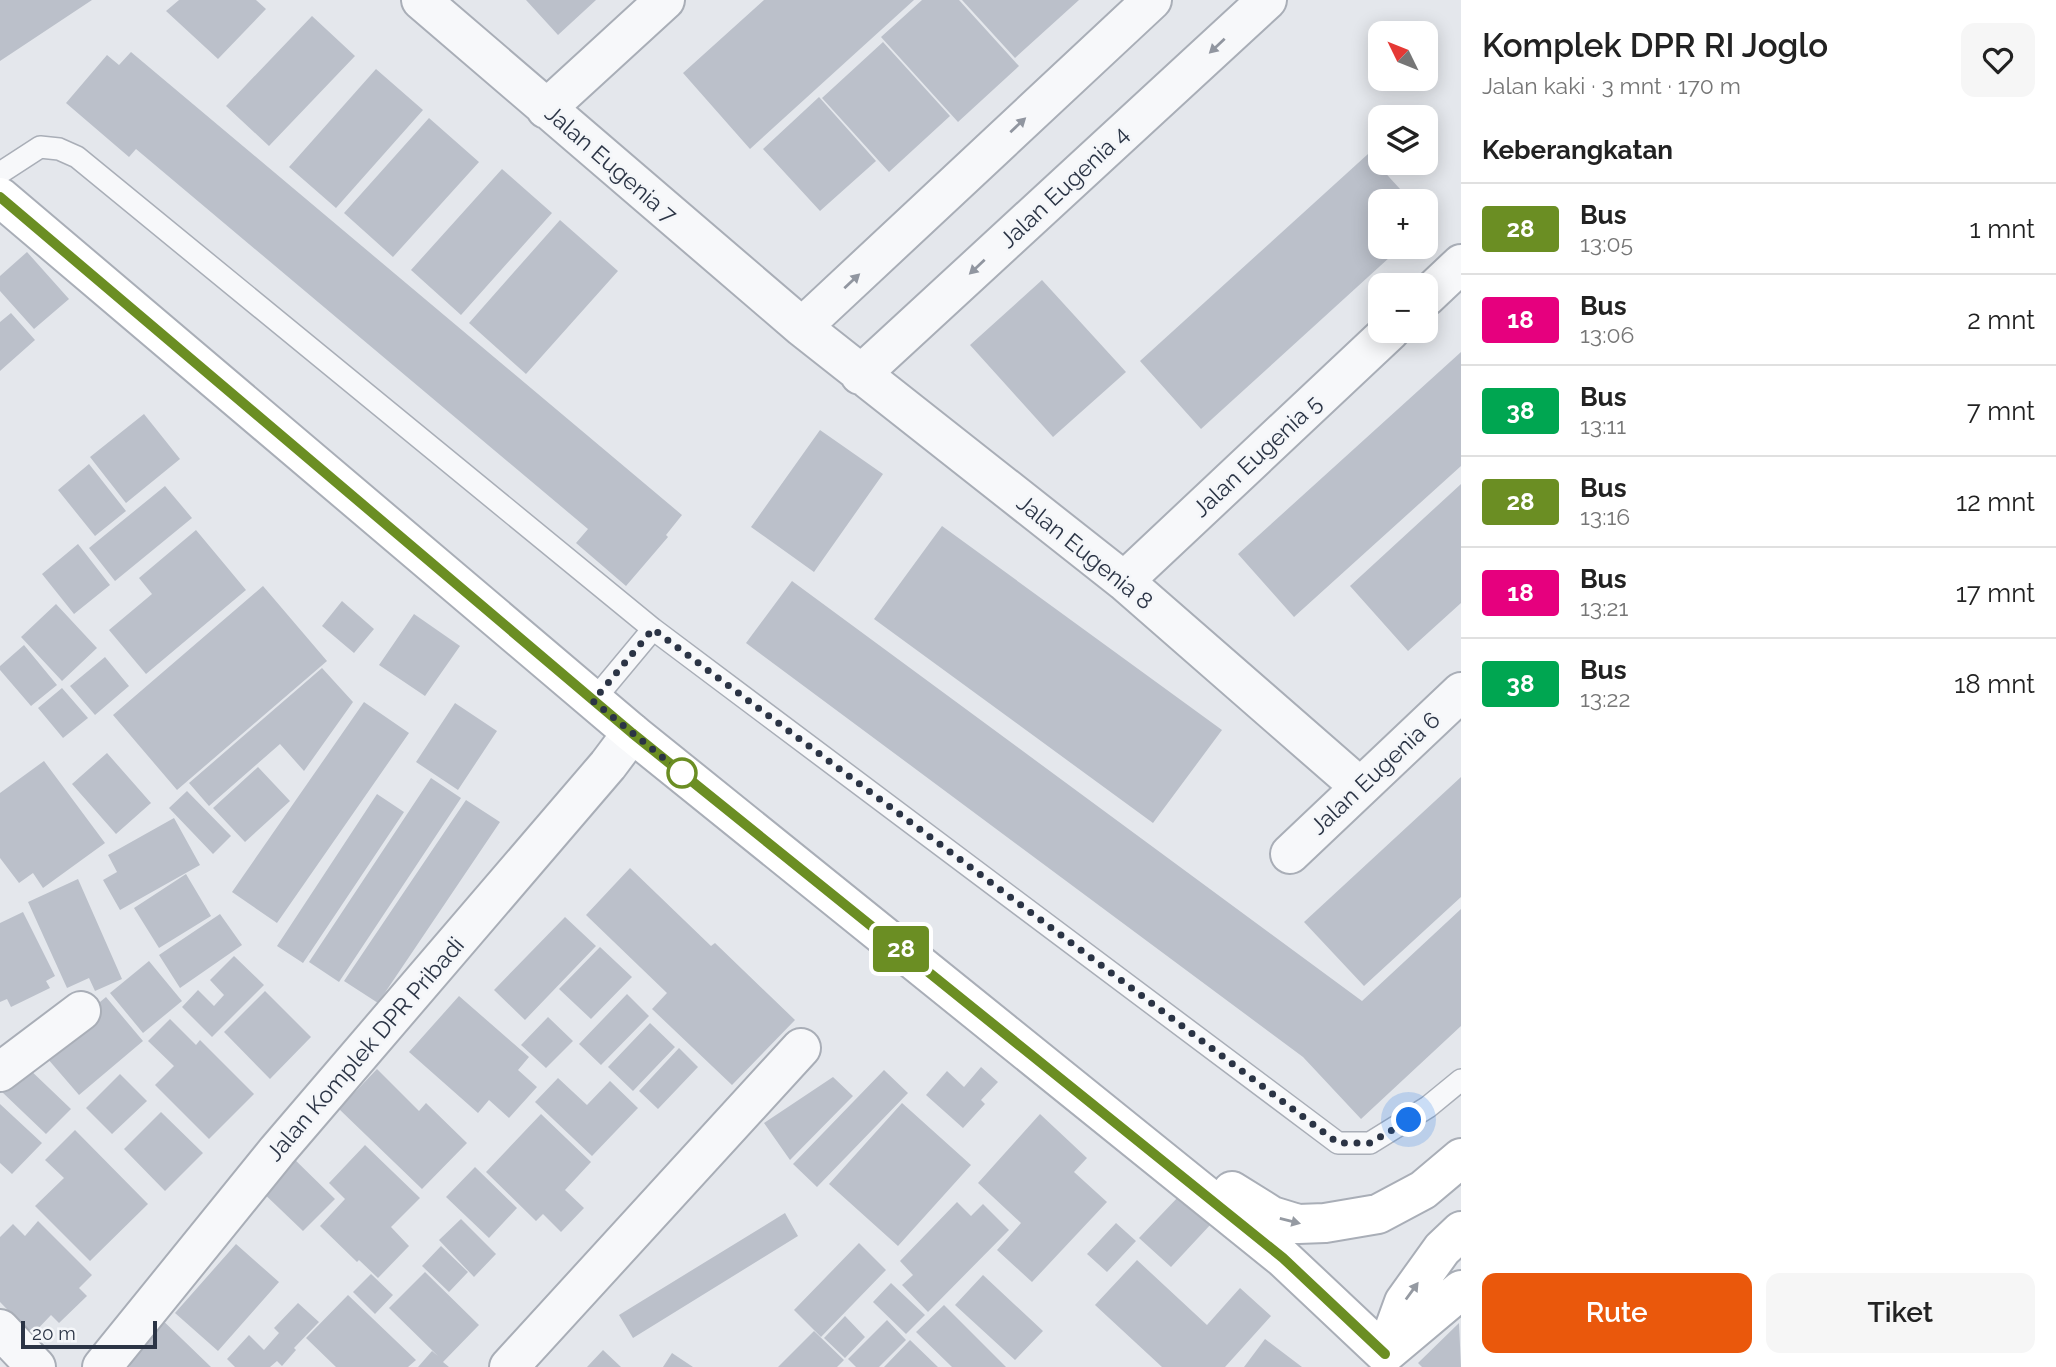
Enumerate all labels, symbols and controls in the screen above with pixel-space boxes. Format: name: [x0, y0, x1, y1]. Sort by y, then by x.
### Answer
north arrow: [1368, 21, 1438, 91]
map controls: [1368, 21, 1438, 343]
button: heart: [1961, 23, 2035, 97]
text: Komplek DPR RI Joglo: [1482, 26, 1828, 65]
one-way arrow: [1209, 38, 1226, 54]
text: Jalan kaki · 3 mnt · 170 m: [1482, 72, 1741, 99]
street label: Jalan Eugenia 7: [540, 99, 683, 229]
button: layers: [1368, 105, 1438, 175]
one-way arrow: [1009, 118, 1026, 134]
street label: Jalan Eugenia 4: [994, 120, 1134, 253]
text: Keberangkatan: [1482, 135, 1673, 165]
button: +: [1368, 189, 1438, 259]
text: Bus: [1580, 200, 1627, 230]
text: 28: [1506, 214, 1535, 243]
text: 1 mnt: [1970, 214, 2035, 244]
text: 13:05: [1580, 230, 1633, 257]
one-way arrow: [968, 259, 986, 275]
one-way arrow: [843, 273, 860, 289]
button: −: [1368, 273, 1438, 343]
text: Bus: [1580, 291, 1627, 321]
text: 18: [1507, 305, 1534, 334]
text: 2 mnt: [1967, 305, 2035, 335]
text: 13:06: [1580, 321, 1634, 348]
text: Bus: [1580, 382, 1627, 412]
street label: Jalan Eugenia 5: [1187, 389, 1327, 522]
text: 38: [1507, 396, 1534, 425]
text: 7 mnt: [1967, 396, 2035, 426]
text: 13:11: [1580, 412, 1626, 439]
text: Bus: [1580, 473, 1627, 503]
text: 28: [1506, 487, 1535, 516]
text: 12 mnt: [1956, 487, 2035, 517]
street label: Jalan Eugenia 8: [1012, 489, 1159, 615]
text: 13:16: [1580, 503, 1630, 530]
text: Bus: [1580, 564, 1627, 594]
text: 18: [1507, 578, 1534, 607]
text: 17 mnt: [1956, 578, 2035, 608]
text: 13:21: [1580, 594, 1628, 621]
text: Bus: [1580, 655, 1627, 685]
text: 38: [1507, 669, 1534, 698]
text: 18 mnt: [1954, 669, 2035, 699]
text: 13:22: [1580, 685, 1630, 712]
street label: Jalan Eugenia 6: [1304, 706, 1445, 840]
unlabelled marker: [667, 758, 697, 788]
line badge: 28: [870, 926, 932, 972]
street label: Jalan Komplek DPR Pribadi: [260, 931, 469, 1166]
text: 28: [887, 934, 915, 963]
your location: [1391, 1102, 1426, 1137]
one-way arrow: [1279, 1216, 1301, 1227]
button: Rute: [1482, 1273, 1752, 1353]
button: Tiket: [1766, 1273, 2035, 1353]
one-way arrow: [1404, 1282, 1418, 1300]
scale bar: [21, 1318, 158, 1350]
text: 20 m: [32, 1322, 76, 1344]

